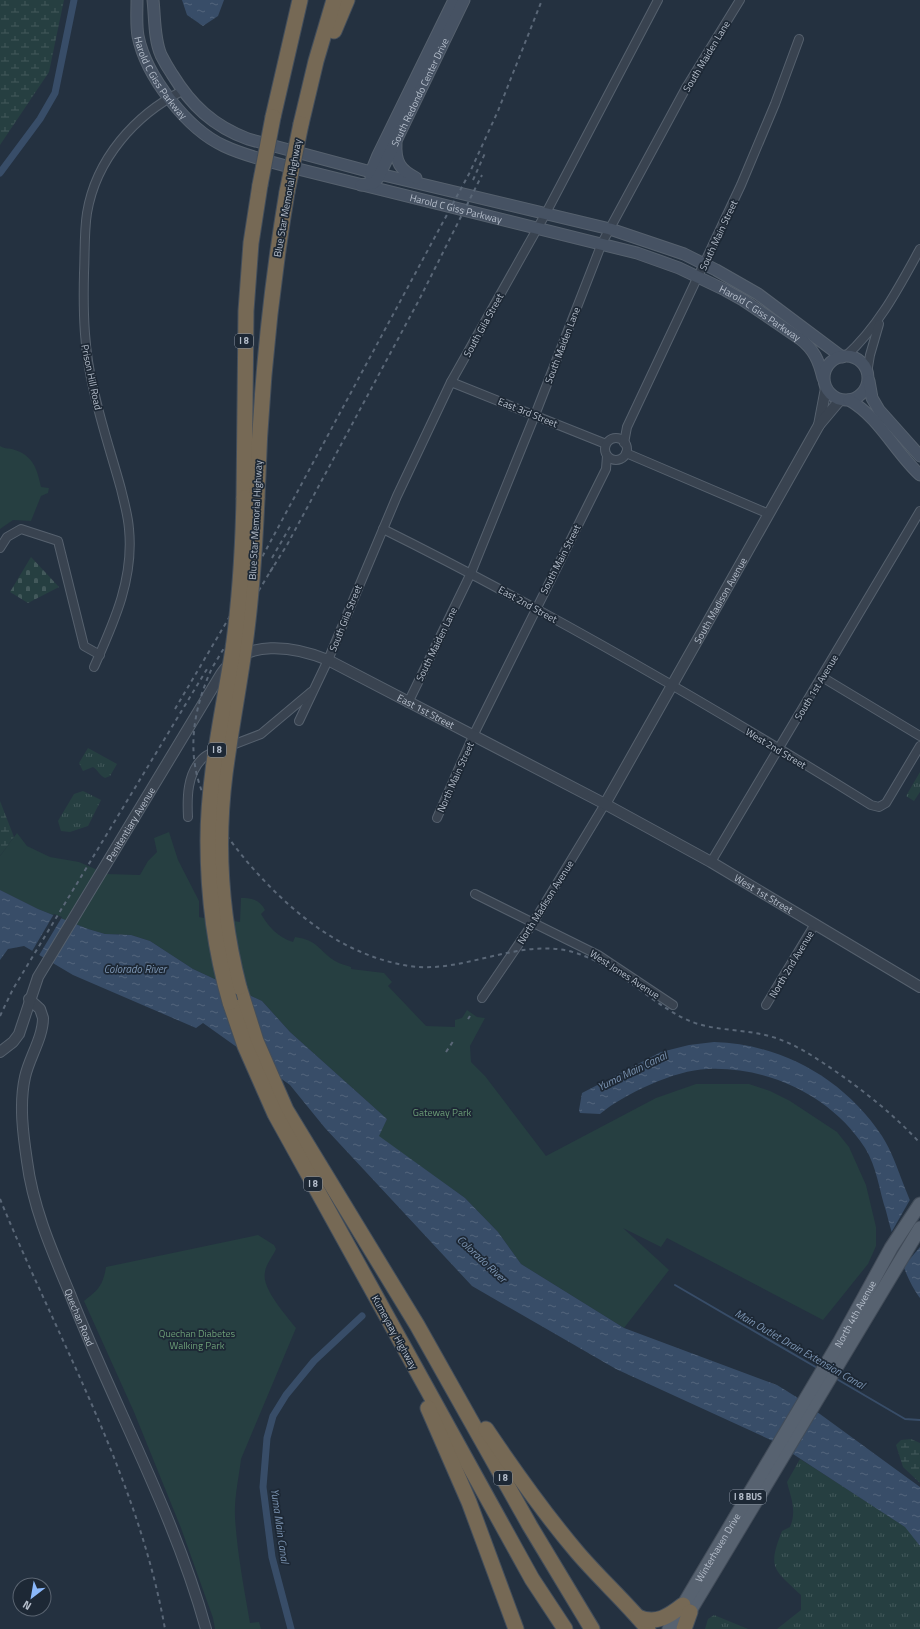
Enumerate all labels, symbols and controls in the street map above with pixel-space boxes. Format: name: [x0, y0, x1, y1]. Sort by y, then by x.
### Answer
street label: South Maiden Lane: [679, 18, 734, 95]
street label: Harold C Giss Parkway: [130, 35, 191, 123]
street label: South Redondo Center Drive: [387, 35, 453, 149]
street label: Blue Star Memorial Highway: [270, 138, 305, 258]
street label: Harold C Giss Parkway: [408, 190, 504, 227]
street label: South Main Street: [696, 197, 742, 273]
street label: Harold C Giss Parkway: [717, 281, 804, 345]
street label: South Gila Street: [460, 290, 507, 360]
street label: South Maiden Lane: [541, 305, 584, 386]
road number: I 8: [235, 334, 253, 348]
street label: Prison Hill Road: [77, 343, 106, 411]
street label: East 3rd Street: [496, 394, 560, 431]
street label: Blue Star Memorial Highway: [245, 460, 266, 580]
street label: South Main Street: [537, 522, 585, 597]
street label: South Madison Avenue: [690, 555, 751, 646]
street label: South Gila Street: [325, 582, 366, 654]
street label: East 2nd Street: [496, 582, 560, 627]
street label: South Maiden Lane: [412, 605, 461, 684]
street label: South 1st Avenue: [791, 652, 842, 723]
street label: East 1st Street: [394, 690, 457, 733]
street label: West 2nd Street: [743, 724, 809, 773]
street label: North Main Street: [433, 739, 478, 815]
road number: I 8: [208, 743, 226, 757]
street label: Penitentiary Avenue: [102, 784, 159, 865]
street label: North Madison Avenue: [514, 857, 577, 947]
street label: West 1st Street: [731, 871, 796, 918]
street label: North 2nd Avenue: [765, 928, 818, 1001]
street label: West Jones Avenue: [587, 946, 663, 1003]
water label: Colorado River: [104, 961, 168, 977]
water label: Yuma Main Canal: [595, 1047, 671, 1095]
park label: Gateway Park: [413, 1105, 471, 1120]
road number: I 8: [304, 1177, 322, 1191]
water label: Colorado River: [454, 1232, 512, 1287]
street label: North 4th Avenue: [831, 1278, 880, 1350]
street label: Quechan Road: [60, 1286, 98, 1348]
street label: Kumeyaay Highway: [368, 1292, 421, 1372]
water label: Main Outlet Drain Extension Canal: [732, 1305, 869, 1394]
park label: Quechan Diabetes Walking Park: [159, 1326, 236, 1353]
road number: I 8: [494, 1471, 512, 1485]
water label: Yuma Main Canal: [267, 1488, 293, 1566]
road number: I 8 BUS: [730, 1490, 766, 1504]
street label: Winterhaven Drive: [692, 1510, 744, 1585]
north arrow: [12, 1577, 52, 1617]
text: N: [19, 1597, 34, 1614]

